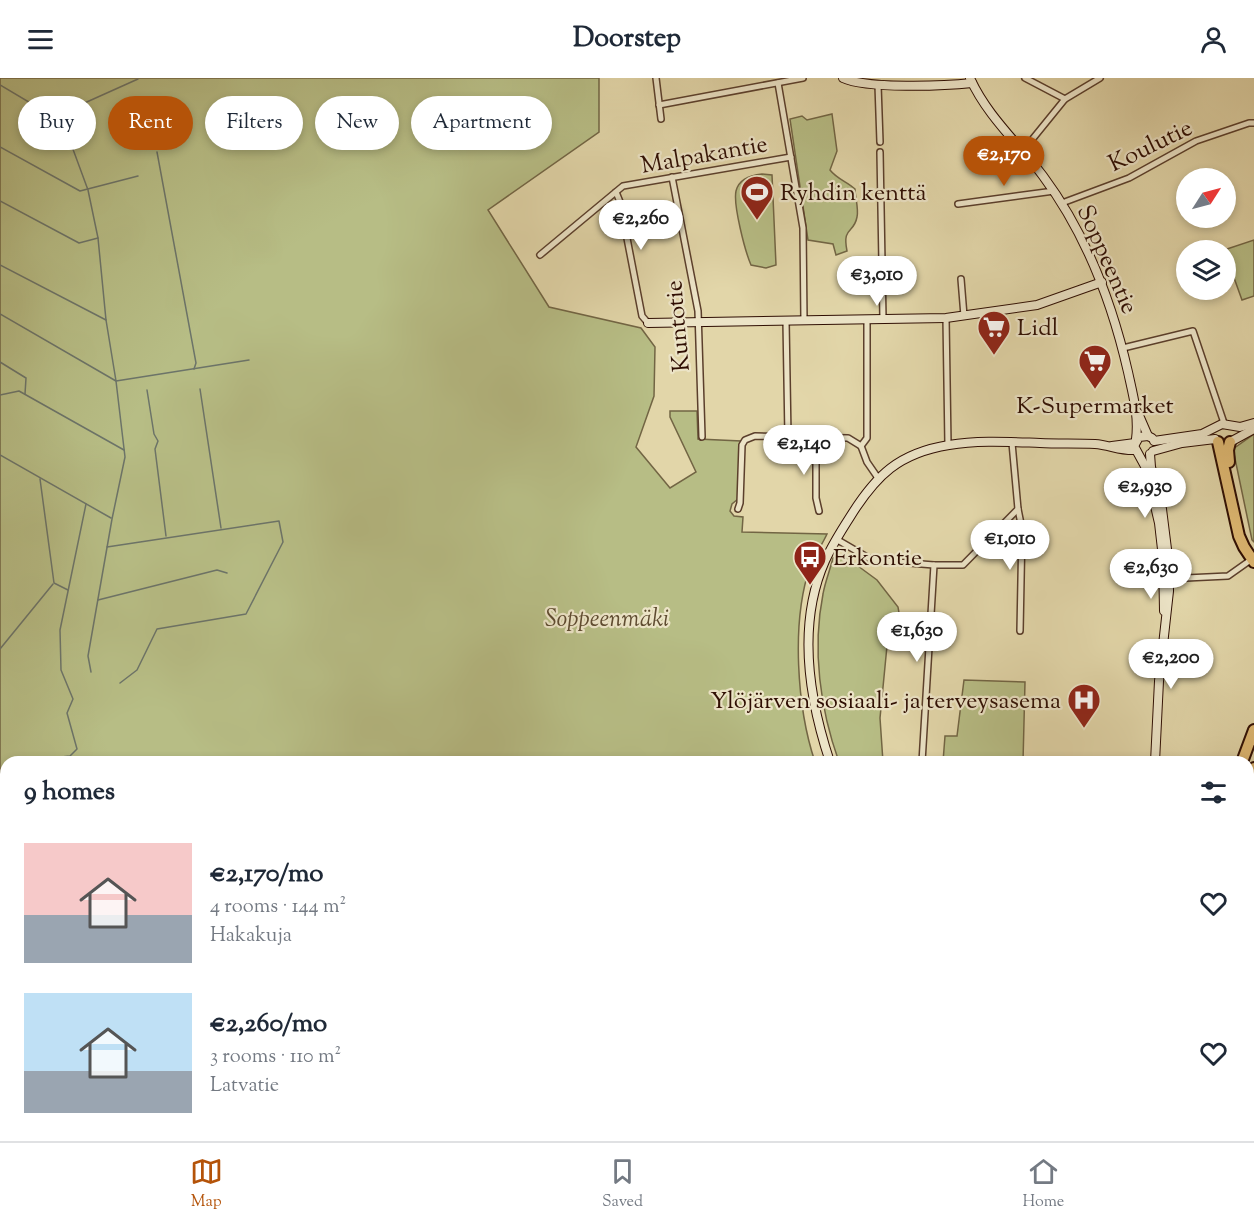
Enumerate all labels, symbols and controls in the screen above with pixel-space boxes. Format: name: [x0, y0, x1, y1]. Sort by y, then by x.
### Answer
text: Doorstep: [573, 20, 681, 59]
icon: menu: [24, 23, 57, 56]
icon: person: [1197, 23, 1230, 56]
chip: Buy: [18, 96, 96, 150]
chip: Rent: [108, 96, 193, 150]
chip: Filters: [205, 96, 303, 150]
chip: New: [315, 96, 399, 150]
chip: Apartment: [411, 96, 552, 150]
street label: Koulutie: [1103, 112, 1199, 182]
street label: Malpakantie: [638, 128, 770, 184]
pin: €2,170: [955, 136, 1053, 187]
text: €2,170: [977, 141, 1031, 170]
north arrow: [1176, 168, 1236, 228]
map controls: [1176, 168, 1236, 300]
sports icon: Ryhdin kenttä: [739, 174, 775, 221]
place label: Ryhdin kenttä: [780, 177, 927, 211]
pin: €2,260: [592, 200, 690, 251]
street label: Soppeentie: [1067, 200, 1145, 320]
text: €2,260: [613, 205, 669, 234]
button: layers: [1176, 240, 1236, 300]
pin: €3,010: [828, 256, 926, 307]
text: €3,010: [851, 261, 903, 290]
street label: Kuntotie: [658, 279, 700, 373]
supermarket icon: Lidl: [976, 309, 1012, 356]
place label: Lidl: [1017, 312, 1059, 346]
supermarket icon: K-Supermarket: [1077, 343, 1113, 390]
place label: K-Supermarket: [1016, 390, 1174, 424]
pin: €2,140: [755, 425, 853, 476]
text: €2,140: [777, 430, 831, 459]
pin: €2,930: [1096, 468, 1194, 519]
text: €2,930: [1118, 473, 1172, 502]
pin: €1,010: [961, 520, 1059, 571]
text: €1,010: [984, 525, 1036, 554]
bus stop icon: Erkontie: [792, 539, 828, 586]
place label: Erkontie: [833, 542, 922, 576]
pin: €2,630: [1102, 549, 1200, 600]
text: €2,630: [1124, 554, 1178, 583]
park label: Soppeenmäki: [545, 603, 669, 637]
pin: €1,630: [868, 612, 966, 663]
text: €1,630: [891, 617, 943, 646]
pin: €2,200: [1122, 639, 1220, 690]
text: €2,200: [1143, 644, 1199, 673]
hospital icon: Ylöjärven sosiaali- ja terveysasema: [1066, 682, 1102, 729]
place label: Ylöjärven sosiaali- ja terveysasema: [710, 685, 1061, 719]
text: 9 homes: [24, 774, 115, 811]
icon: filters: [1197, 776, 1230, 809]
text: €2,170/mo: [210, 856, 323, 893]
icon: home: [72, 867, 144, 939]
icon: heart: [1197, 887, 1230, 920]
text: 4 rooms · 144 m²: [210, 893, 346, 922]
text: Hakakuja: [210, 922, 292, 951]
text: €2,260/mo: [210, 1006, 327, 1043]
icon: home: [72, 1017, 144, 1089]
icon: heart: [1197, 1037, 1230, 1070]
text: 3 rooms · 110 m²: [210, 1043, 341, 1072]
text: Latvatie: [210, 1072, 279, 1101]
tab: Map: [190, 1155, 223, 1214]
tab: Saved: [602, 1155, 643, 1214]
tab: Home: [1022, 1155, 1064, 1214]

